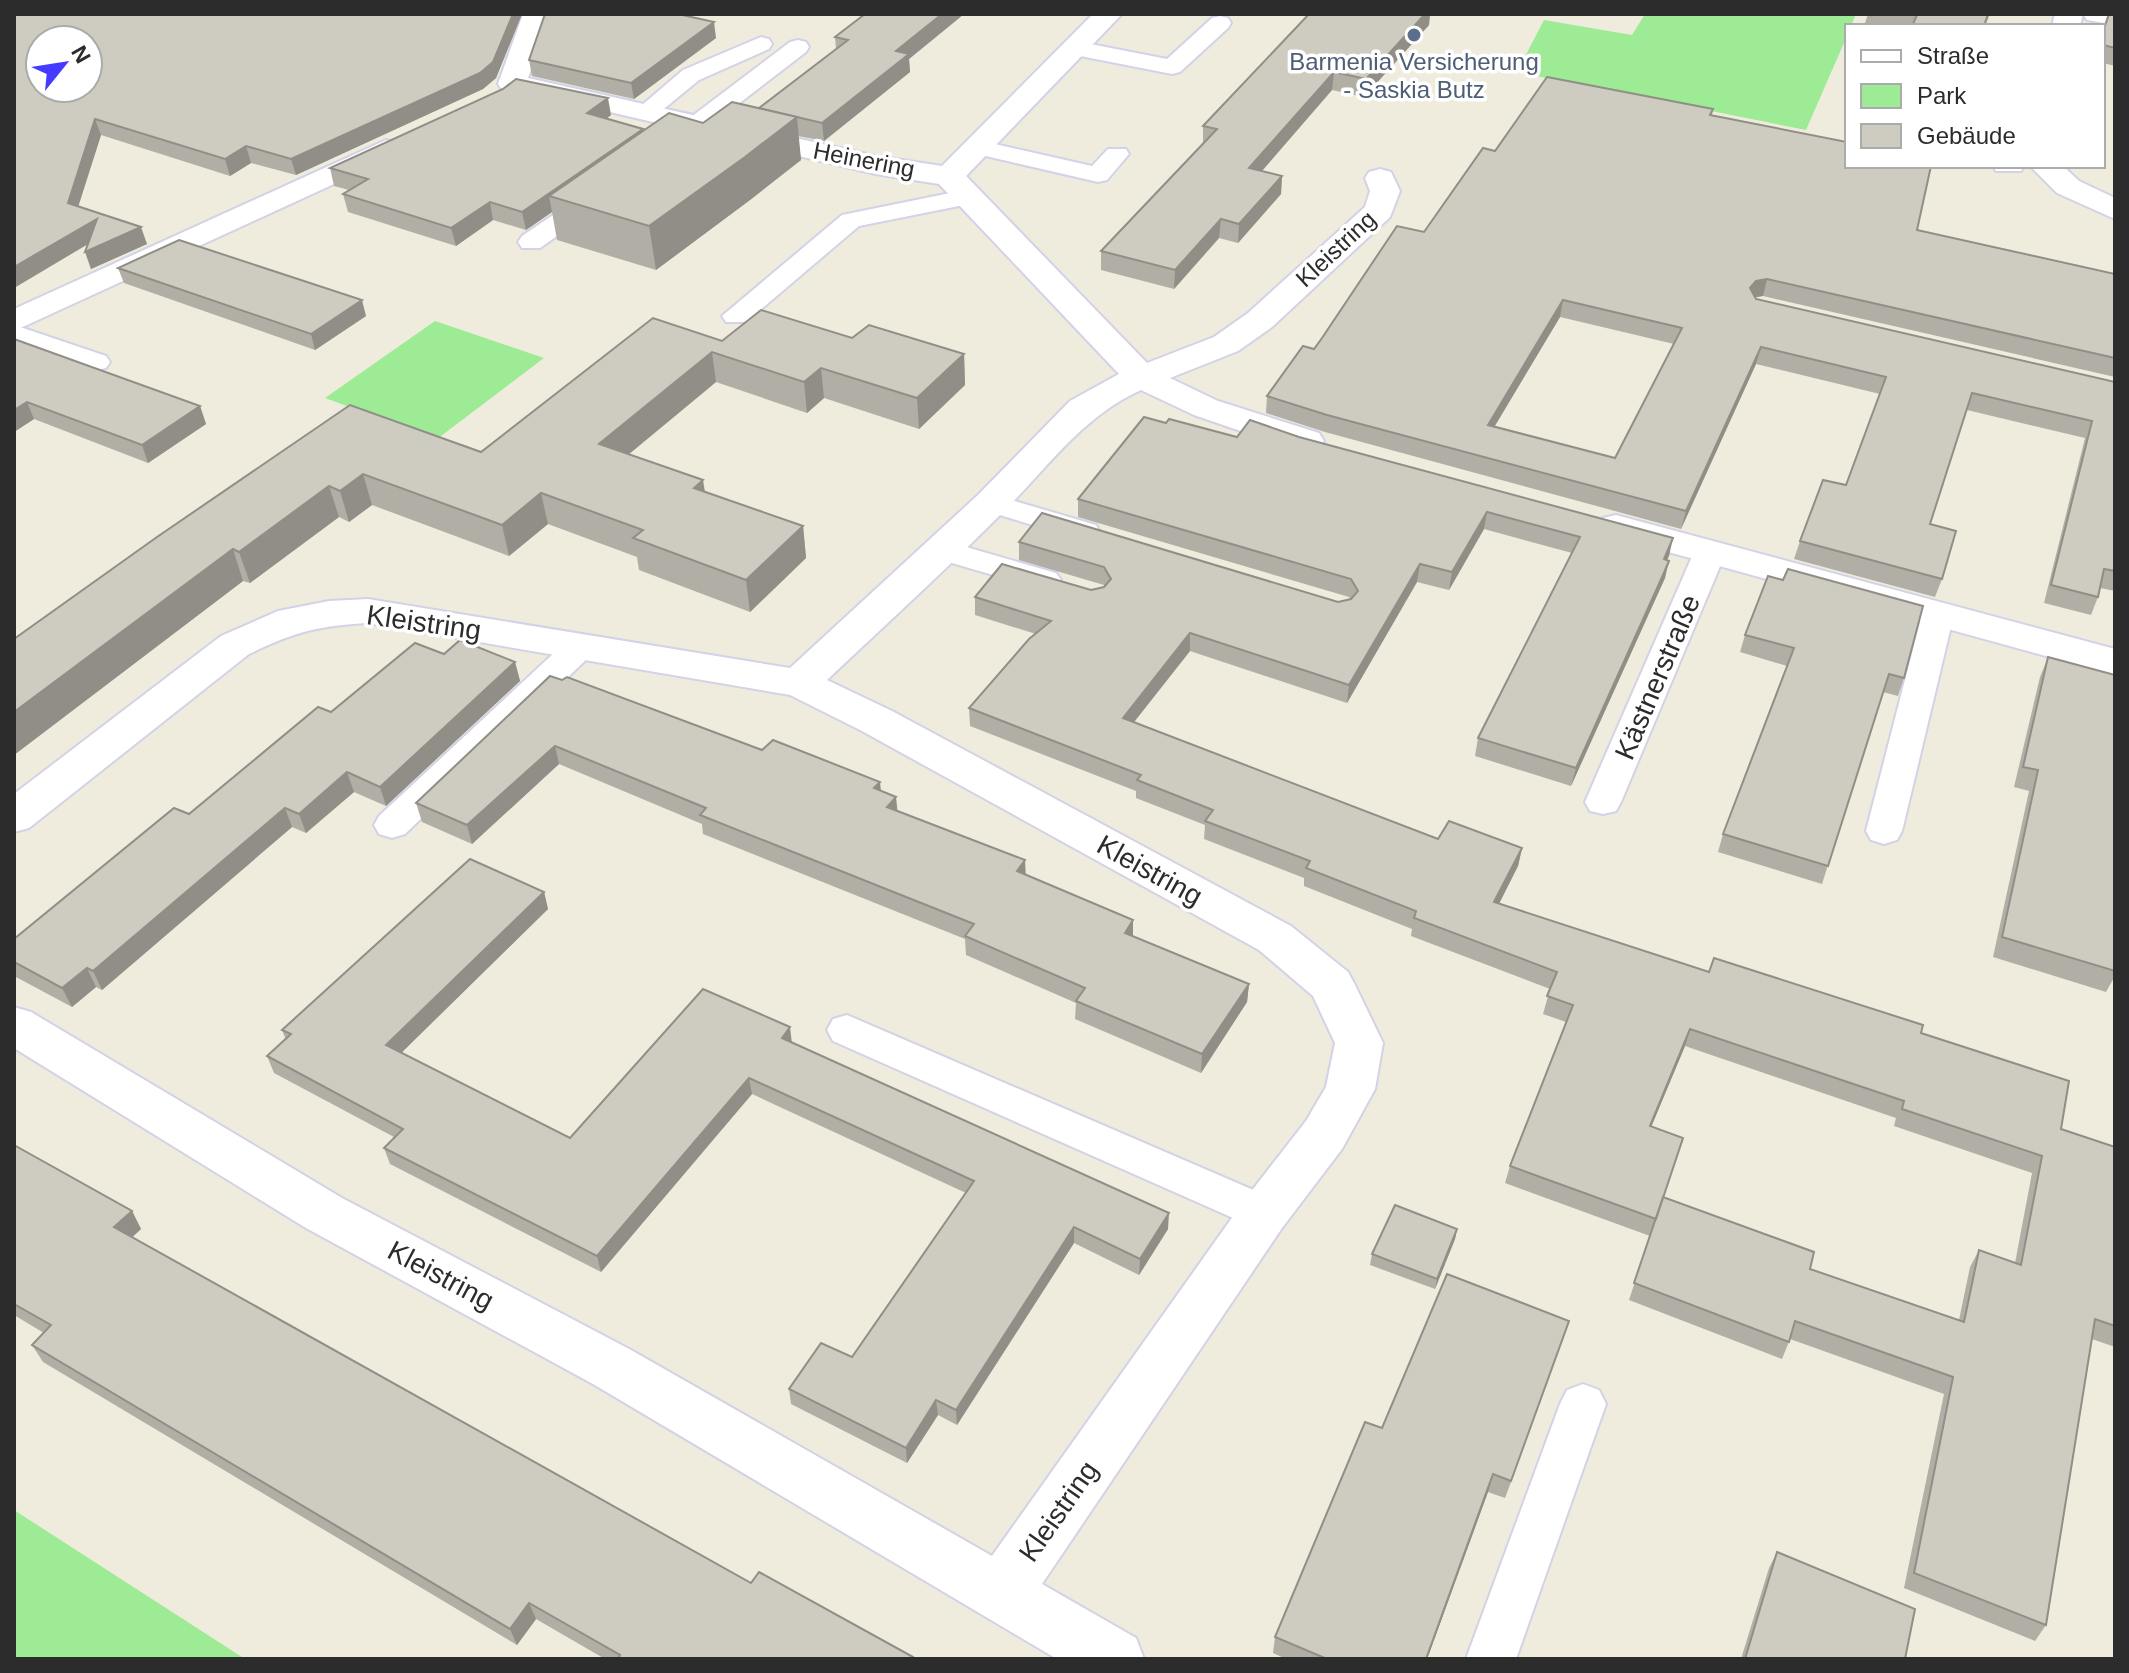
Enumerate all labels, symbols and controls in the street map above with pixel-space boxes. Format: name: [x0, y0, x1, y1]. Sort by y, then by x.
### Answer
north arrow: [24, 24, 104, 104]
legend: [1845, 24, 2105, 168]
marker: Barmenia Versicherung - Saskia Butz: [1405, 26, 1423, 44]
text: N: [66, 41, 96, 67]
text: Straße: [1917, 42, 1989, 69]
place label: Barmenia Versicherung - Saskia Butz: [1289, 48, 1539, 103]
text: Park: [1917, 82, 1967, 109]
text: Gebäude: [1917, 122, 2016, 149]
street label: Heinering: [811, 136, 917, 183]
street label: Kleistring: [1290, 205, 1381, 292]
street label: Kästnerstraße: [1609, 590, 1706, 764]
street label: Kleistring: [365, 599, 483, 646]
street label: Kleistring: [1092, 829, 1208, 912]
street label: Kleistring: [383, 1235, 499, 1316]
street label: Kleistring: [1013, 1455, 1104, 1567]

